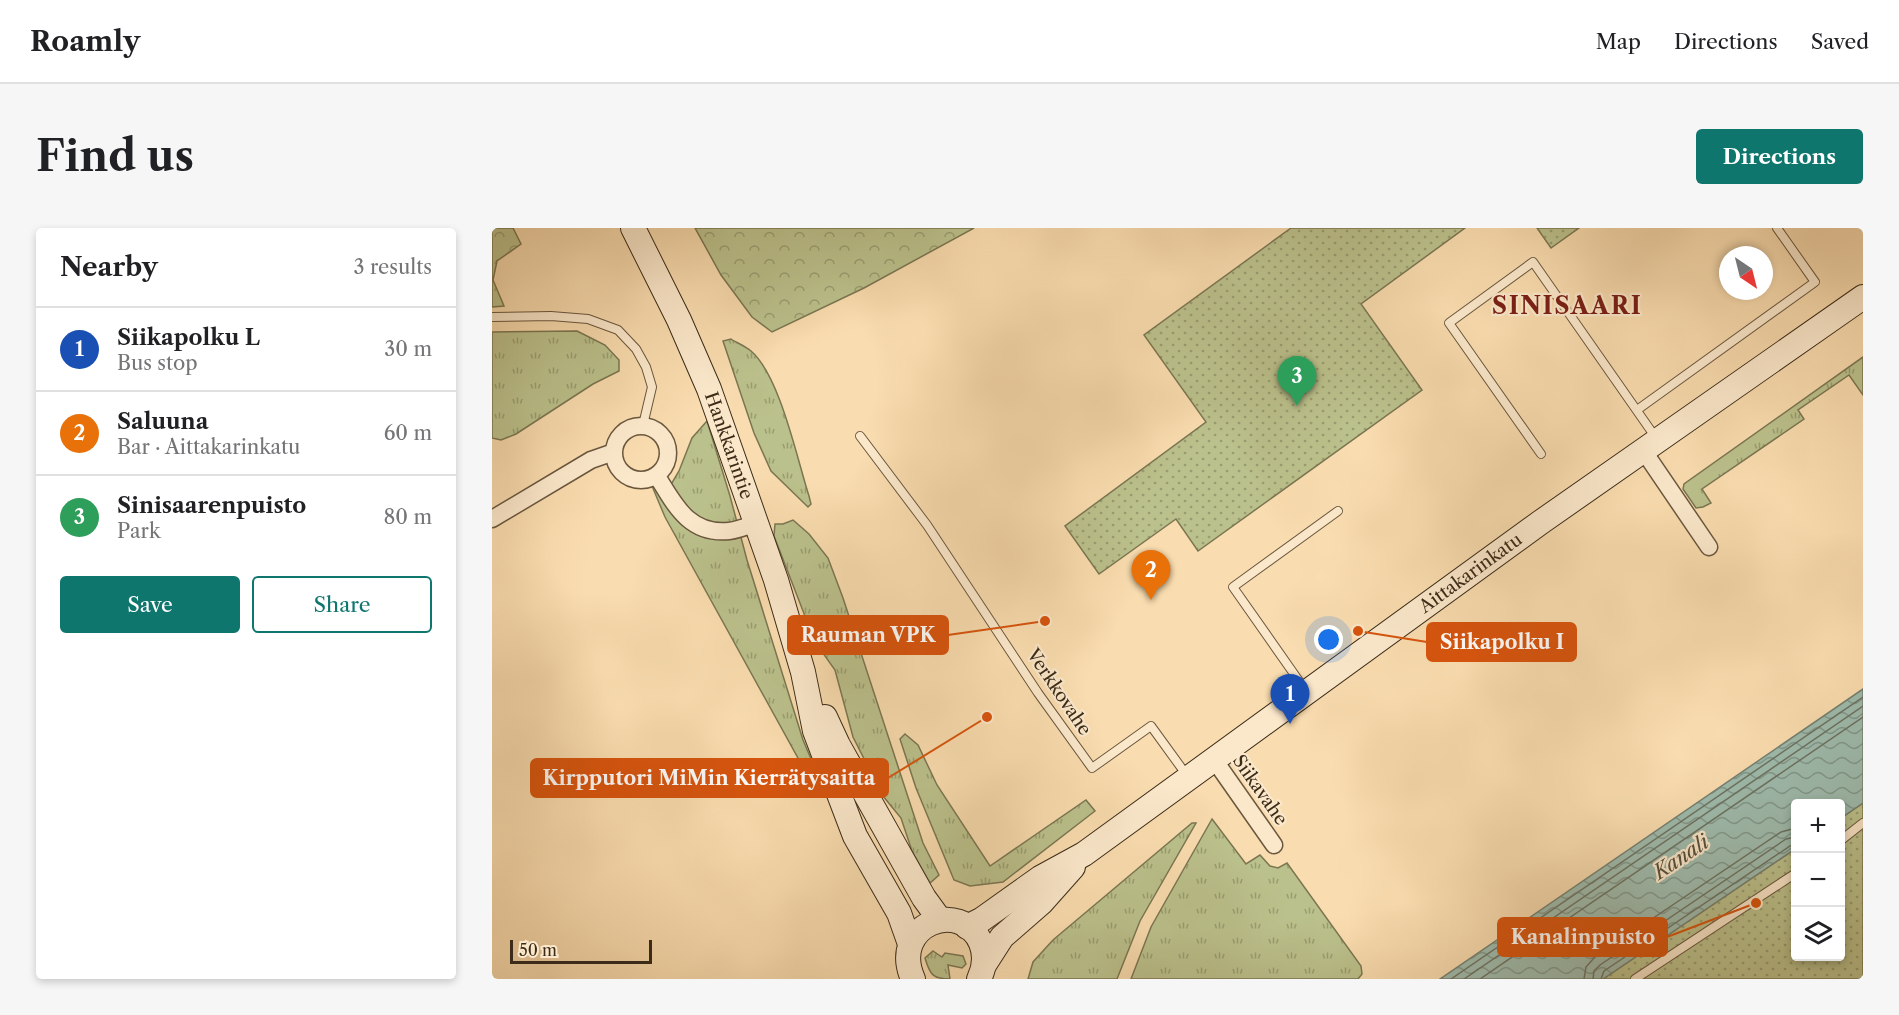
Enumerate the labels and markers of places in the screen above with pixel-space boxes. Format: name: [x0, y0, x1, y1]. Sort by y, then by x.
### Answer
pin: 3: [1278, 356, 1316, 406]
pin: 2: [1132, 550, 1170, 600]
callout: Rauman VPK: [788, 616, 948, 654]
callout: Siikapolku I: [1427, 623, 1576, 661]
pin: 1: [1270, 674, 1310, 724]
callout: Kirpputori MiMin Kierrätysaitta: [531, 759, 888, 797]
callout: Kanalinpuisto: [1498, 918, 1667, 956]

